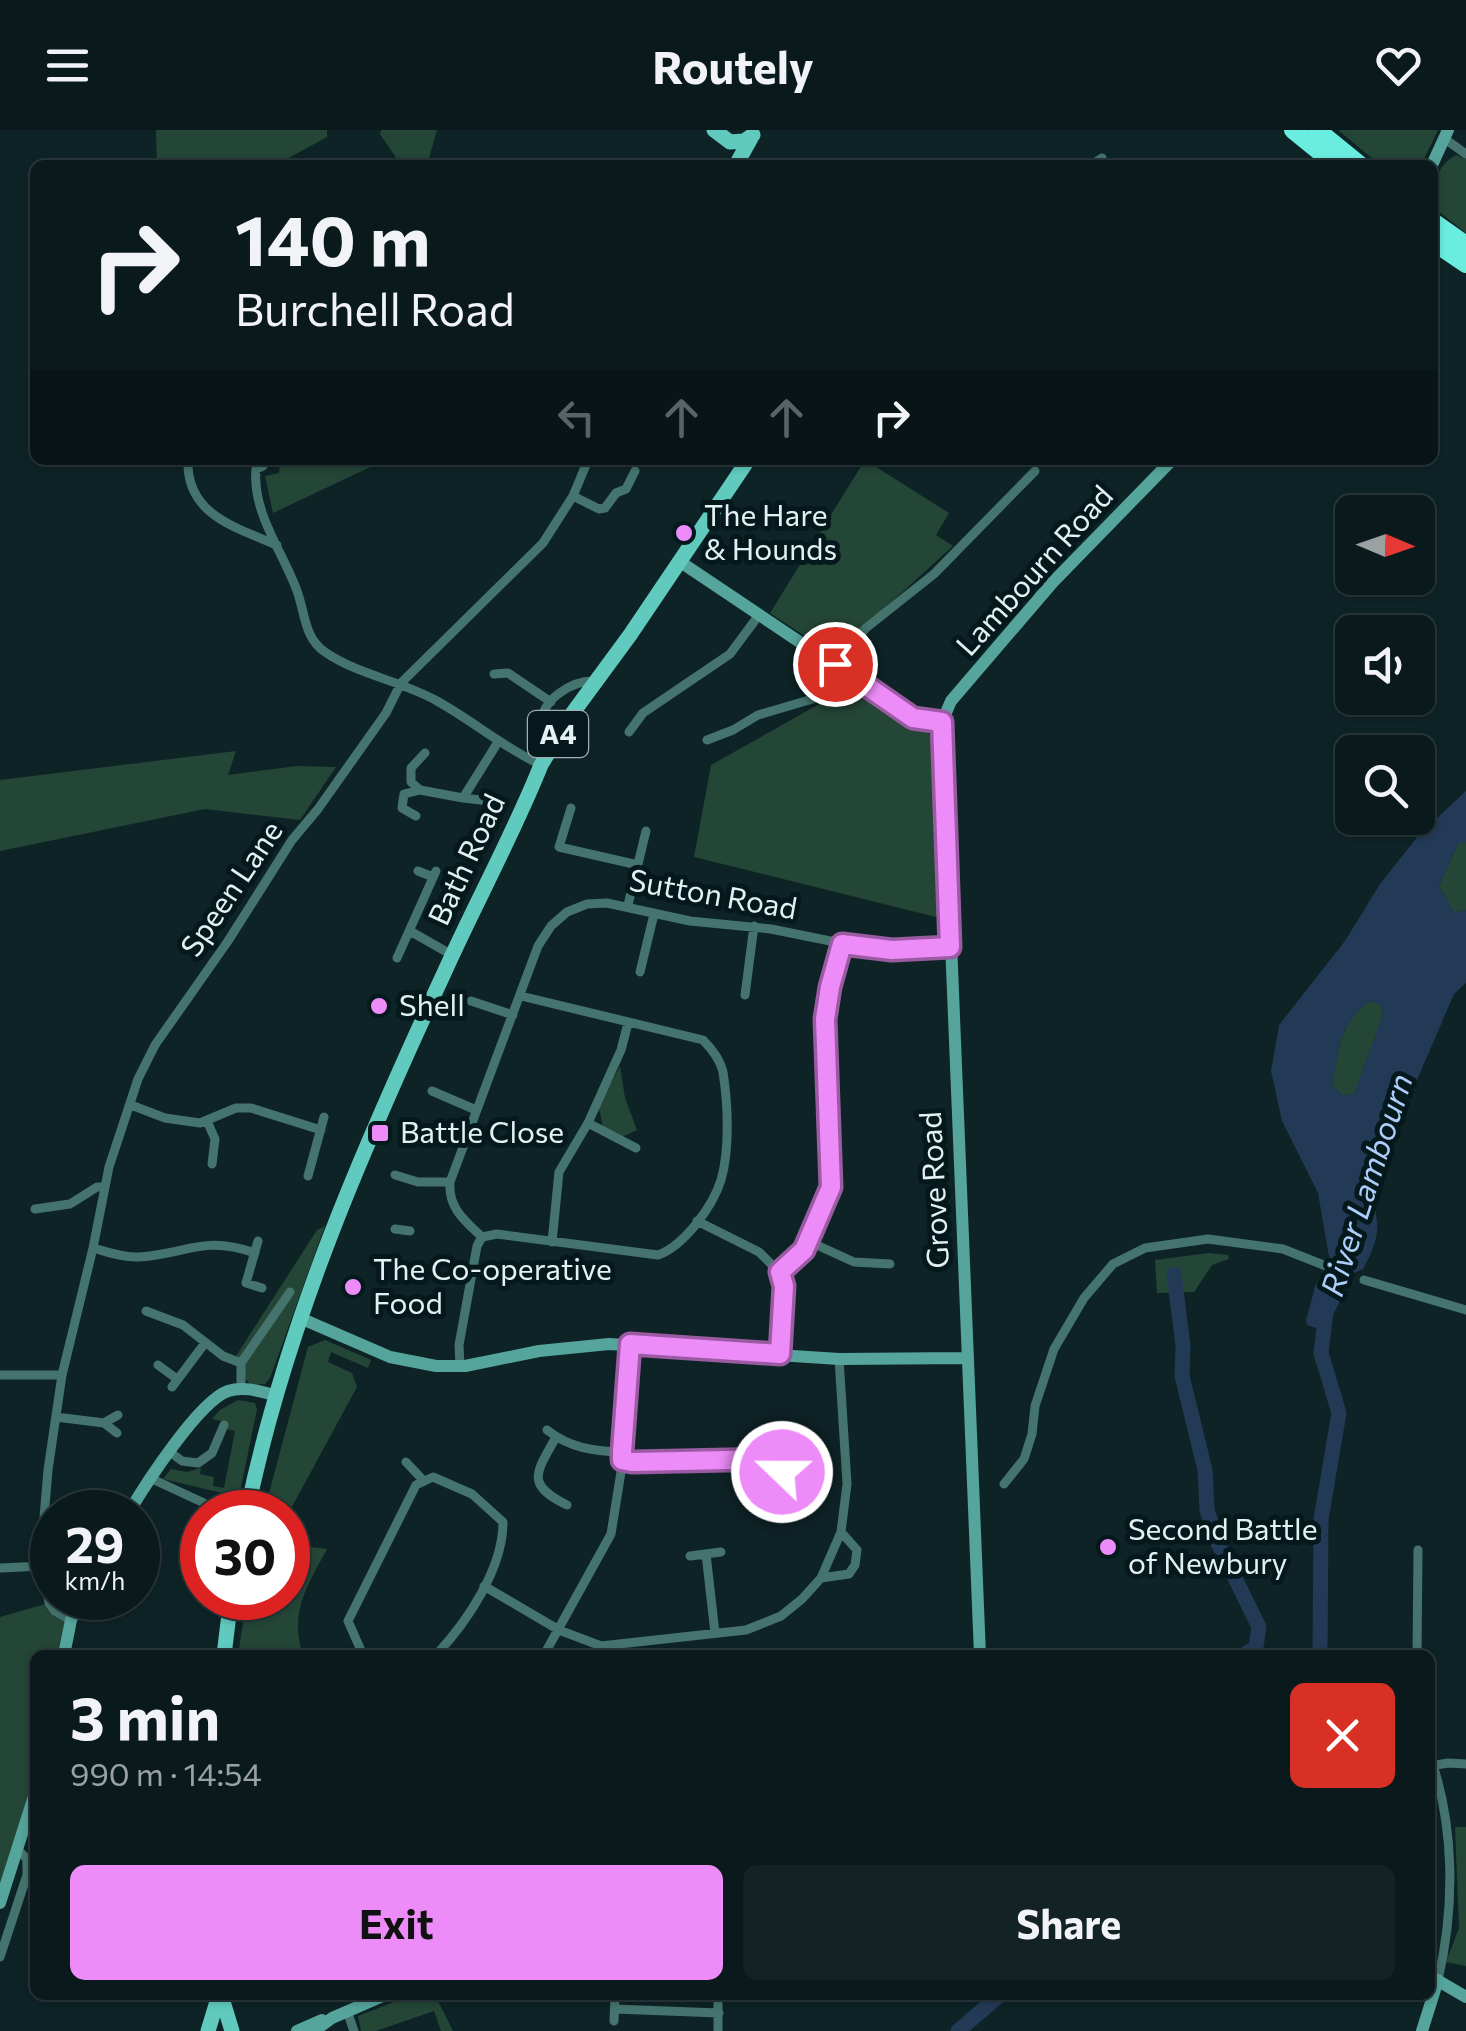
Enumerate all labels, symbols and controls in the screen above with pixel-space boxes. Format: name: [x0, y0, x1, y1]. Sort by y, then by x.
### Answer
icon: menu: [40, 38, 95, 93]
text: Routely: [652, 38, 814, 93]
icon: heart: [1371, 38, 1426, 93]
text: 140 m: [235, 195, 431, 280]
icon: right: [70, 200, 200, 330]
text: Burchell Road: [235, 280, 515, 335]
icon: left: [549, 390, 604, 445]
icon: ahead: [654, 390, 709, 445]
icon: ahead: [759, 390, 814, 445]
icon: right: [864, 390, 919, 445]
street label: Lambourn Road: [947, 477, 1119, 662]
place label: The Hare & Hounds: [704, 495, 837, 566]
north arrow: [1335, 495, 1435, 595]
map controls: [1335, 495, 1435, 835]
marker: The Hare & Hounds: [673, 522, 695, 544]
button: sound: [1335, 615, 1435, 715]
pin: [793, 622, 878, 707]
icon: arrive: [808, 637, 863, 692]
road number: A4: [528, 711, 588, 757]
button: search: [1335, 735, 1435, 835]
street label: Bath Road: [418, 788, 511, 930]
street label: Speen Lane: [171, 813, 289, 963]
street label: Sutton Road: [627, 860, 800, 925]
place label: Shell: [399, 985, 465, 1022]
marker: Shell: [368, 995, 390, 1017]
water label: River Lambourn: [1310, 1068, 1420, 1301]
street label: Grove Road: [910, 1111, 955, 1270]
place label: Battle Close: [400, 1112, 564, 1149]
marker: Battle Close: [369, 1122, 391, 1144]
place label: The Co-operative Food: [373, 1249, 612, 1320]
marker: The Co-operative Food: [342, 1276, 364, 1298]
position arrow: [730, 1420, 834, 1524]
speed limit sign: 30: [180, 1490, 310, 1620]
place label: Second Battle of Newbury: [1128, 1509, 1318, 1580]
text: 29: [65, 1512, 124, 1573]
marker: Second Battle of Newbury: [1097, 1536, 1119, 1558]
text: km/h: [65, 1565, 125, 1595]
text: 3 min: [70, 1679, 220, 1752]
button: close: [1290, 1683, 1395, 1788]
text: 990 m · 14:54: [70, 1753, 262, 1793]
button: Exit: [70, 1865, 723, 1980]
button: Share: [743, 1865, 1395, 1980]

